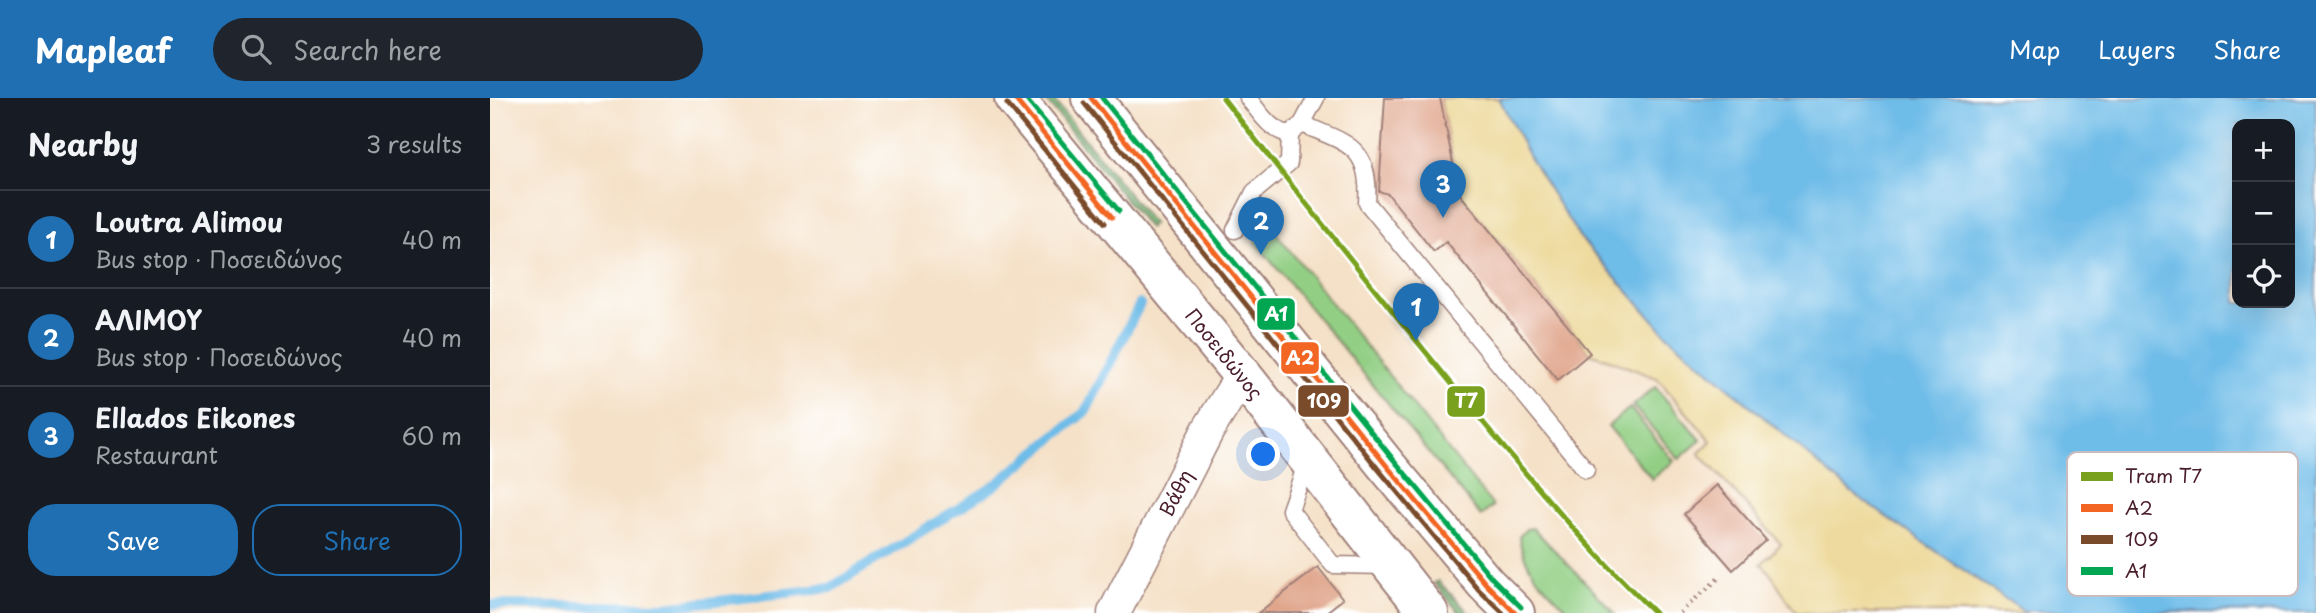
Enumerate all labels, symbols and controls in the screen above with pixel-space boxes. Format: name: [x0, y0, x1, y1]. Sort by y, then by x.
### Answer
search box: [213, 18, 703, 81]
text: Mapleaf: [35, 24, 171, 74]
icon: search: [237, 30, 275, 68]
text: Search here: [293, 30, 442, 69]
text: Map: [2009, 31, 2060, 67]
text: Layers: [2098, 31, 2175, 67]
text: Share: [2213, 31, 2281, 67]
map controls: [2232, 119, 2295, 308]
button: +: [2232, 119, 2295, 182]
text: Nearby: [28, 121, 138, 166]
text: 3 results: [366, 126, 462, 161]
pin: 3: [1420, 160, 1466, 218]
button: −: [2232, 182, 2295, 245]
pin: 2: [1238, 197, 1284, 255]
text: Loutra Alimou: [95, 202, 283, 241]
text: 1: [46, 222, 57, 257]
text: 40 m: [402, 222, 462, 257]
text: Bus stop · Ποσειδώνος: [95, 241, 343, 276]
button: locate: [2232, 245, 2295, 308]
pin: 1: [1393, 283, 1439, 341]
line badge: Α1: [1256, 297, 1296, 331]
text: Α1: [1264, 299, 1288, 327]
text: ΑΛΙΜΟΥ: [95, 300, 202, 339]
street label: Ποσειδώνος: [1179, 302, 1270, 405]
text: 2: [43, 320, 59, 355]
text: 40 m: [402, 320, 462, 355]
text: Bus stop · Ποσειδώνος: [95, 339, 343, 374]
line badge: Α2: [1280, 341, 1320, 375]
text: Α2: [1286, 343, 1314, 371]
line badge: 109: [1297, 384, 1350, 418]
line badge: Τ7: [1446, 385, 1486, 418]
text: 109: [1307, 386, 1341, 414]
text: Τ7: [1454, 386, 1478, 414]
text: Ellados Eikones: [95, 398, 295, 437]
text: 3: [43, 418, 59, 453]
text: 60 m: [402, 418, 462, 453]
text: Restaurant: [95, 437, 218, 472]
your location: [1246, 437, 1280, 471]
legend: [2067, 452, 2298, 596]
text: Tram Τ7: [2125, 461, 2202, 489]
street label: Βάθη: [1151, 464, 1199, 521]
text: Α2: [2125, 493, 2153, 521]
button: Save: [28, 504, 238, 576]
button: Share: [252, 504, 462, 576]
text: 109: [2125, 524, 2159, 552]
text: Α1: [2125, 556, 2147, 584]

